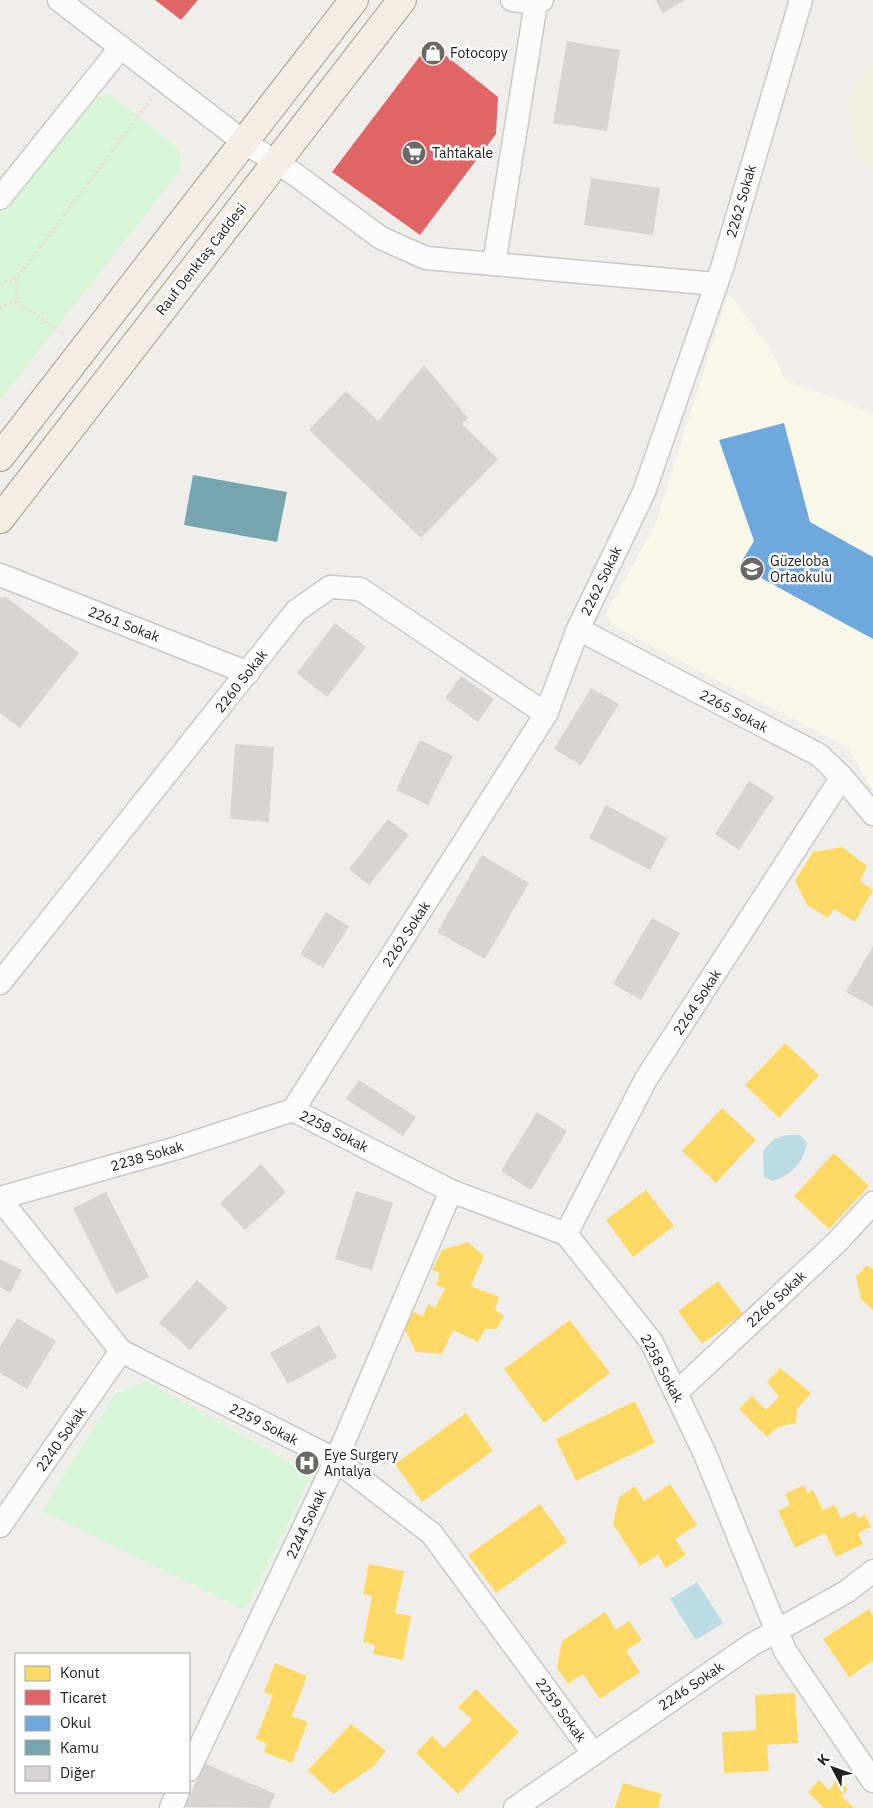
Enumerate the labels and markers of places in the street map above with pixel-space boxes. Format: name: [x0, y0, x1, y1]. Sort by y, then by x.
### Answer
shop icon: Fotocopy: [420, 40, 446, 66]
place label: Fotocopy: [450, 44, 508, 62]
supermarket icon: Tahtakale: [401, 140, 427, 166]
place label: Tahtakale: [432, 144, 493, 162]
place label: Güzeloba Ortaokulu: [770, 552, 832, 586]
school or university icon: Güzeloba Ortaokulu: [739, 556, 765, 582]
place label: Eye Surgery Antalya: [324, 1446, 398, 1480]
hospital icon: Eye Surgery Antalya: [294, 1450, 320, 1476]

